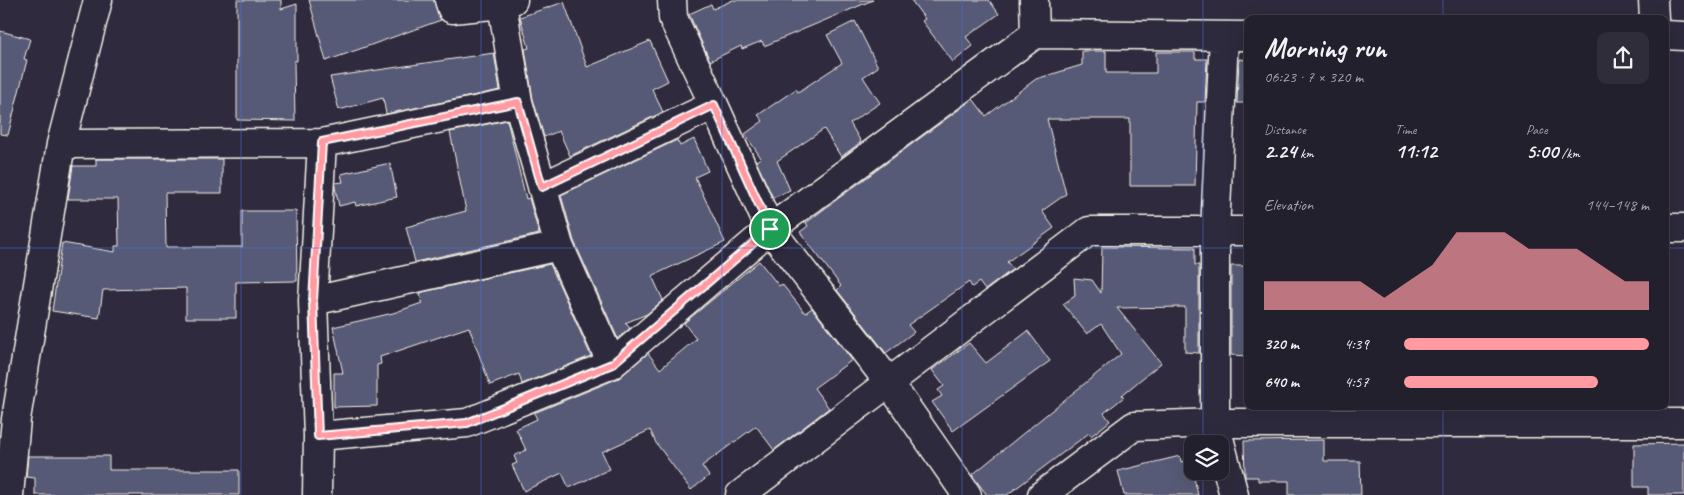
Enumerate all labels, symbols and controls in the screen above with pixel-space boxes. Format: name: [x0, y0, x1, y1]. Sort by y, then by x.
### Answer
text: Morning run: [1264, 30, 1386, 65]
button: share: [1597, 32, 1649, 84]
text: 06:23 · 7 × 320 m: [1264, 67, 1363, 87]
text: Distance: [1264, 121, 1306, 138]
text: Time: [1395, 121, 1416, 138]
text: Pace: [1526, 121, 1548, 138]
text: 2.24: [1264, 138, 1297, 164]
text: 11:12: [1395, 138, 1437, 164]
text: 5:00: [1526, 138, 1558, 164]
text: km: [1297, 145, 1314, 162]
text: /km: [1558, 145, 1580, 162]
text: Elevation: [1264, 195, 1313, 215]
text: 144–148 m: [1586, 195, 1649, 215]
pin: [749, 208, 791, 250]
icon: arrive: [756, 215, 784, 243]
text: 320 m: [1264, 334, 1299, 354]
text: 4:39: [1344, 334, 1369, 354]
text: 640 m: [1264, 372, 1299, 392]
text: 4:57: [1344, 372, 1369, 392]
map controls: [1184, 435, 1229, 480]
button: layers: [1184, 435, 1229, 480]

